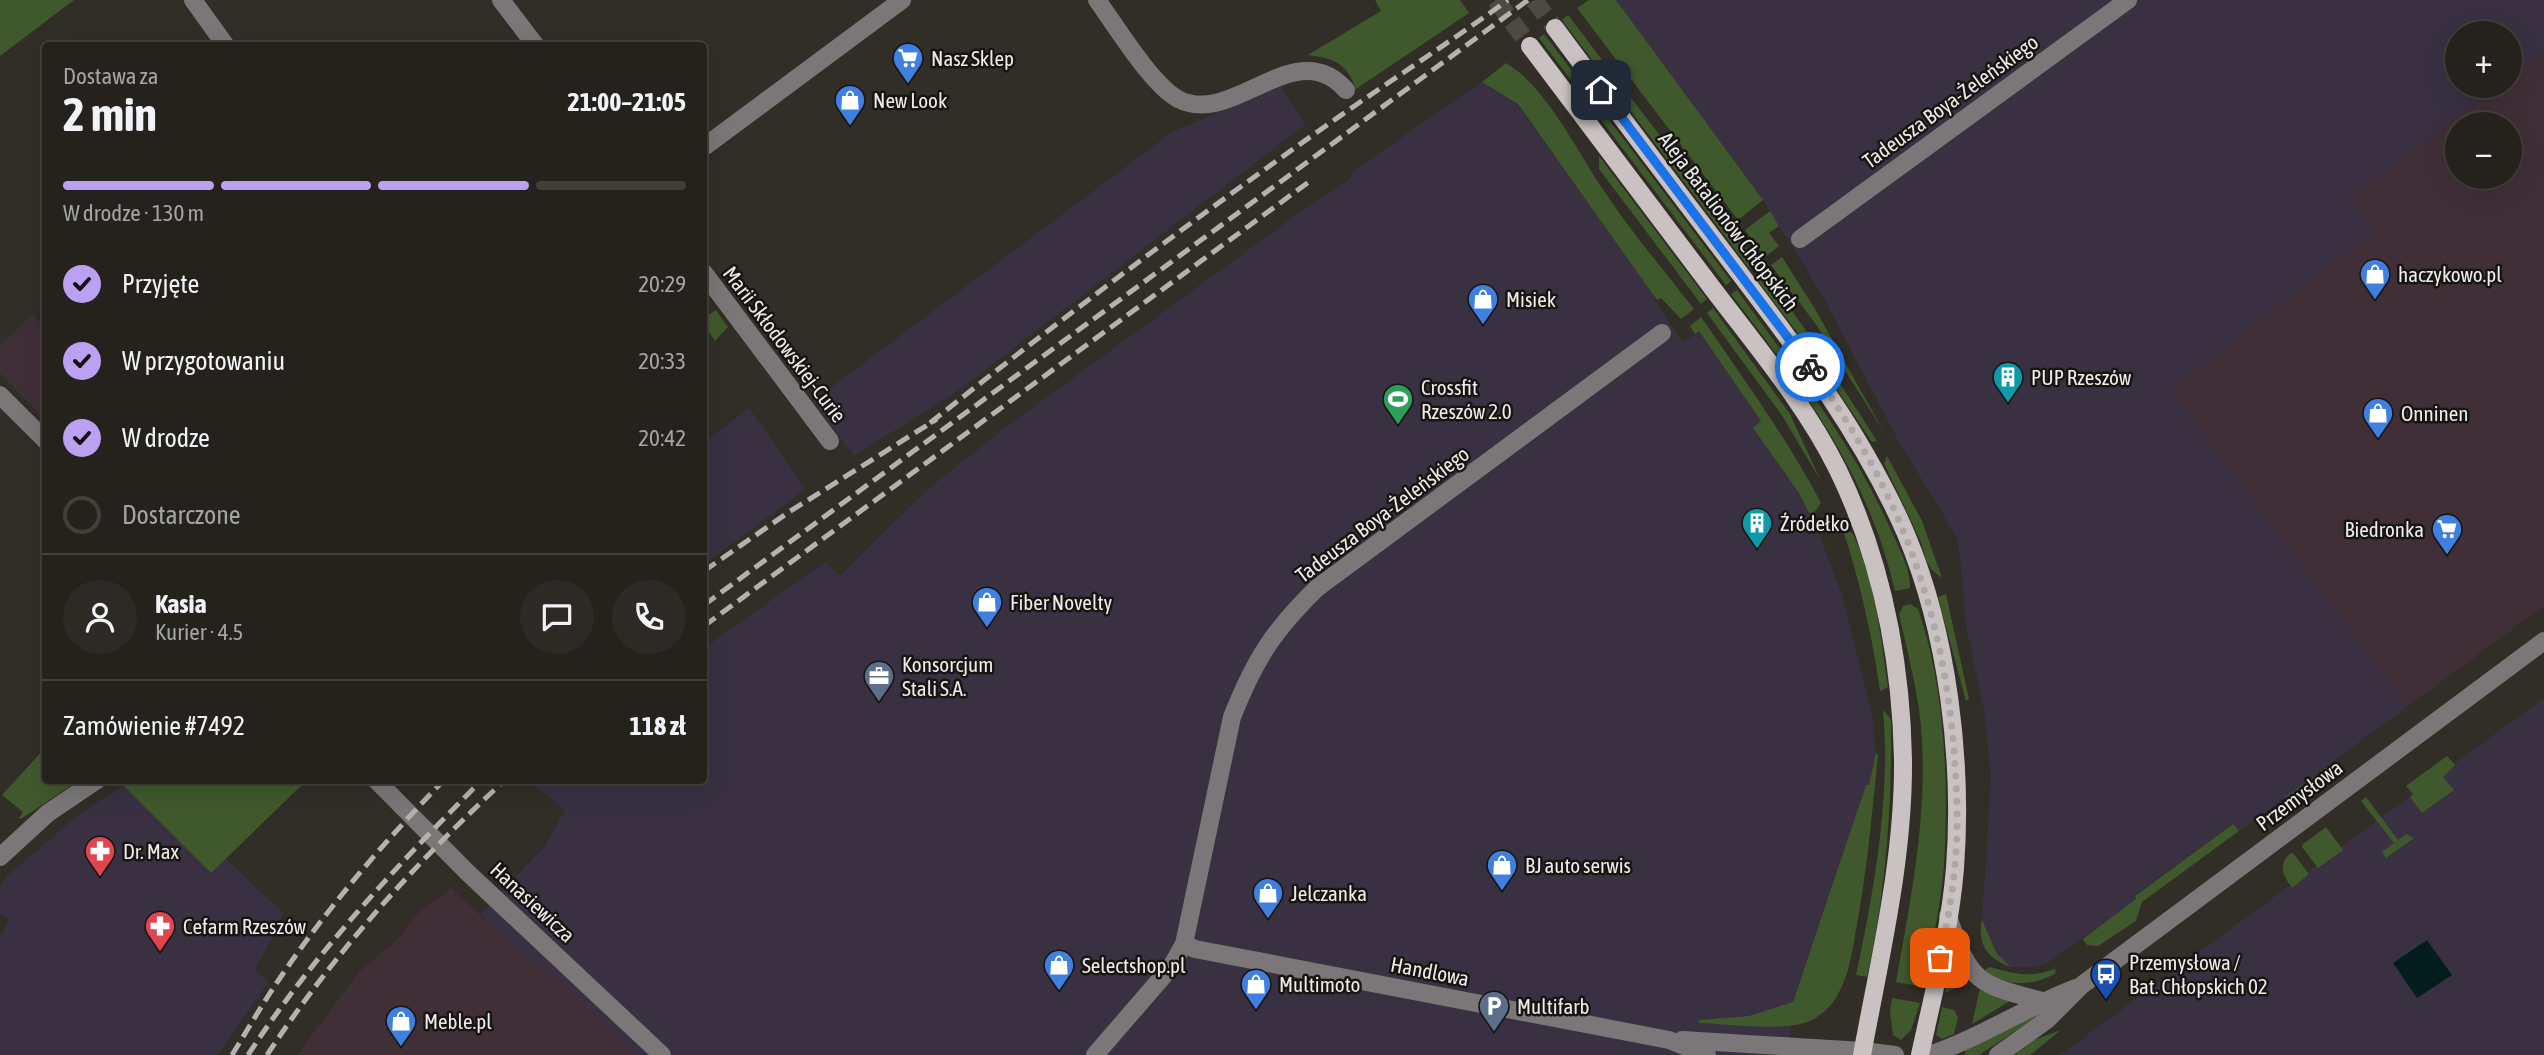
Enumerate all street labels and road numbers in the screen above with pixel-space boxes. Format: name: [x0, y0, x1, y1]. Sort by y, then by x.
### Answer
street label: Tadeusza Boya-Żeleńskiego: [1858, 29, 2042, 173]
street label: Aleja Batalionów Chłopskich: [1654, 127, 1804, 315]
street label: Marii Skłodowskiej-Curie: [719, 261, 851, 427]
street label: Tadeusza Boya-Żeleńskiego: [1291, 441, 1473, 587]
street label: Przemysłowa: [2251, 755, 2347, 835]
street label: Hanasiewicza: [486, 857, 580, 947]
street label: Handlowa: [1389, 952, 1471, 990]

